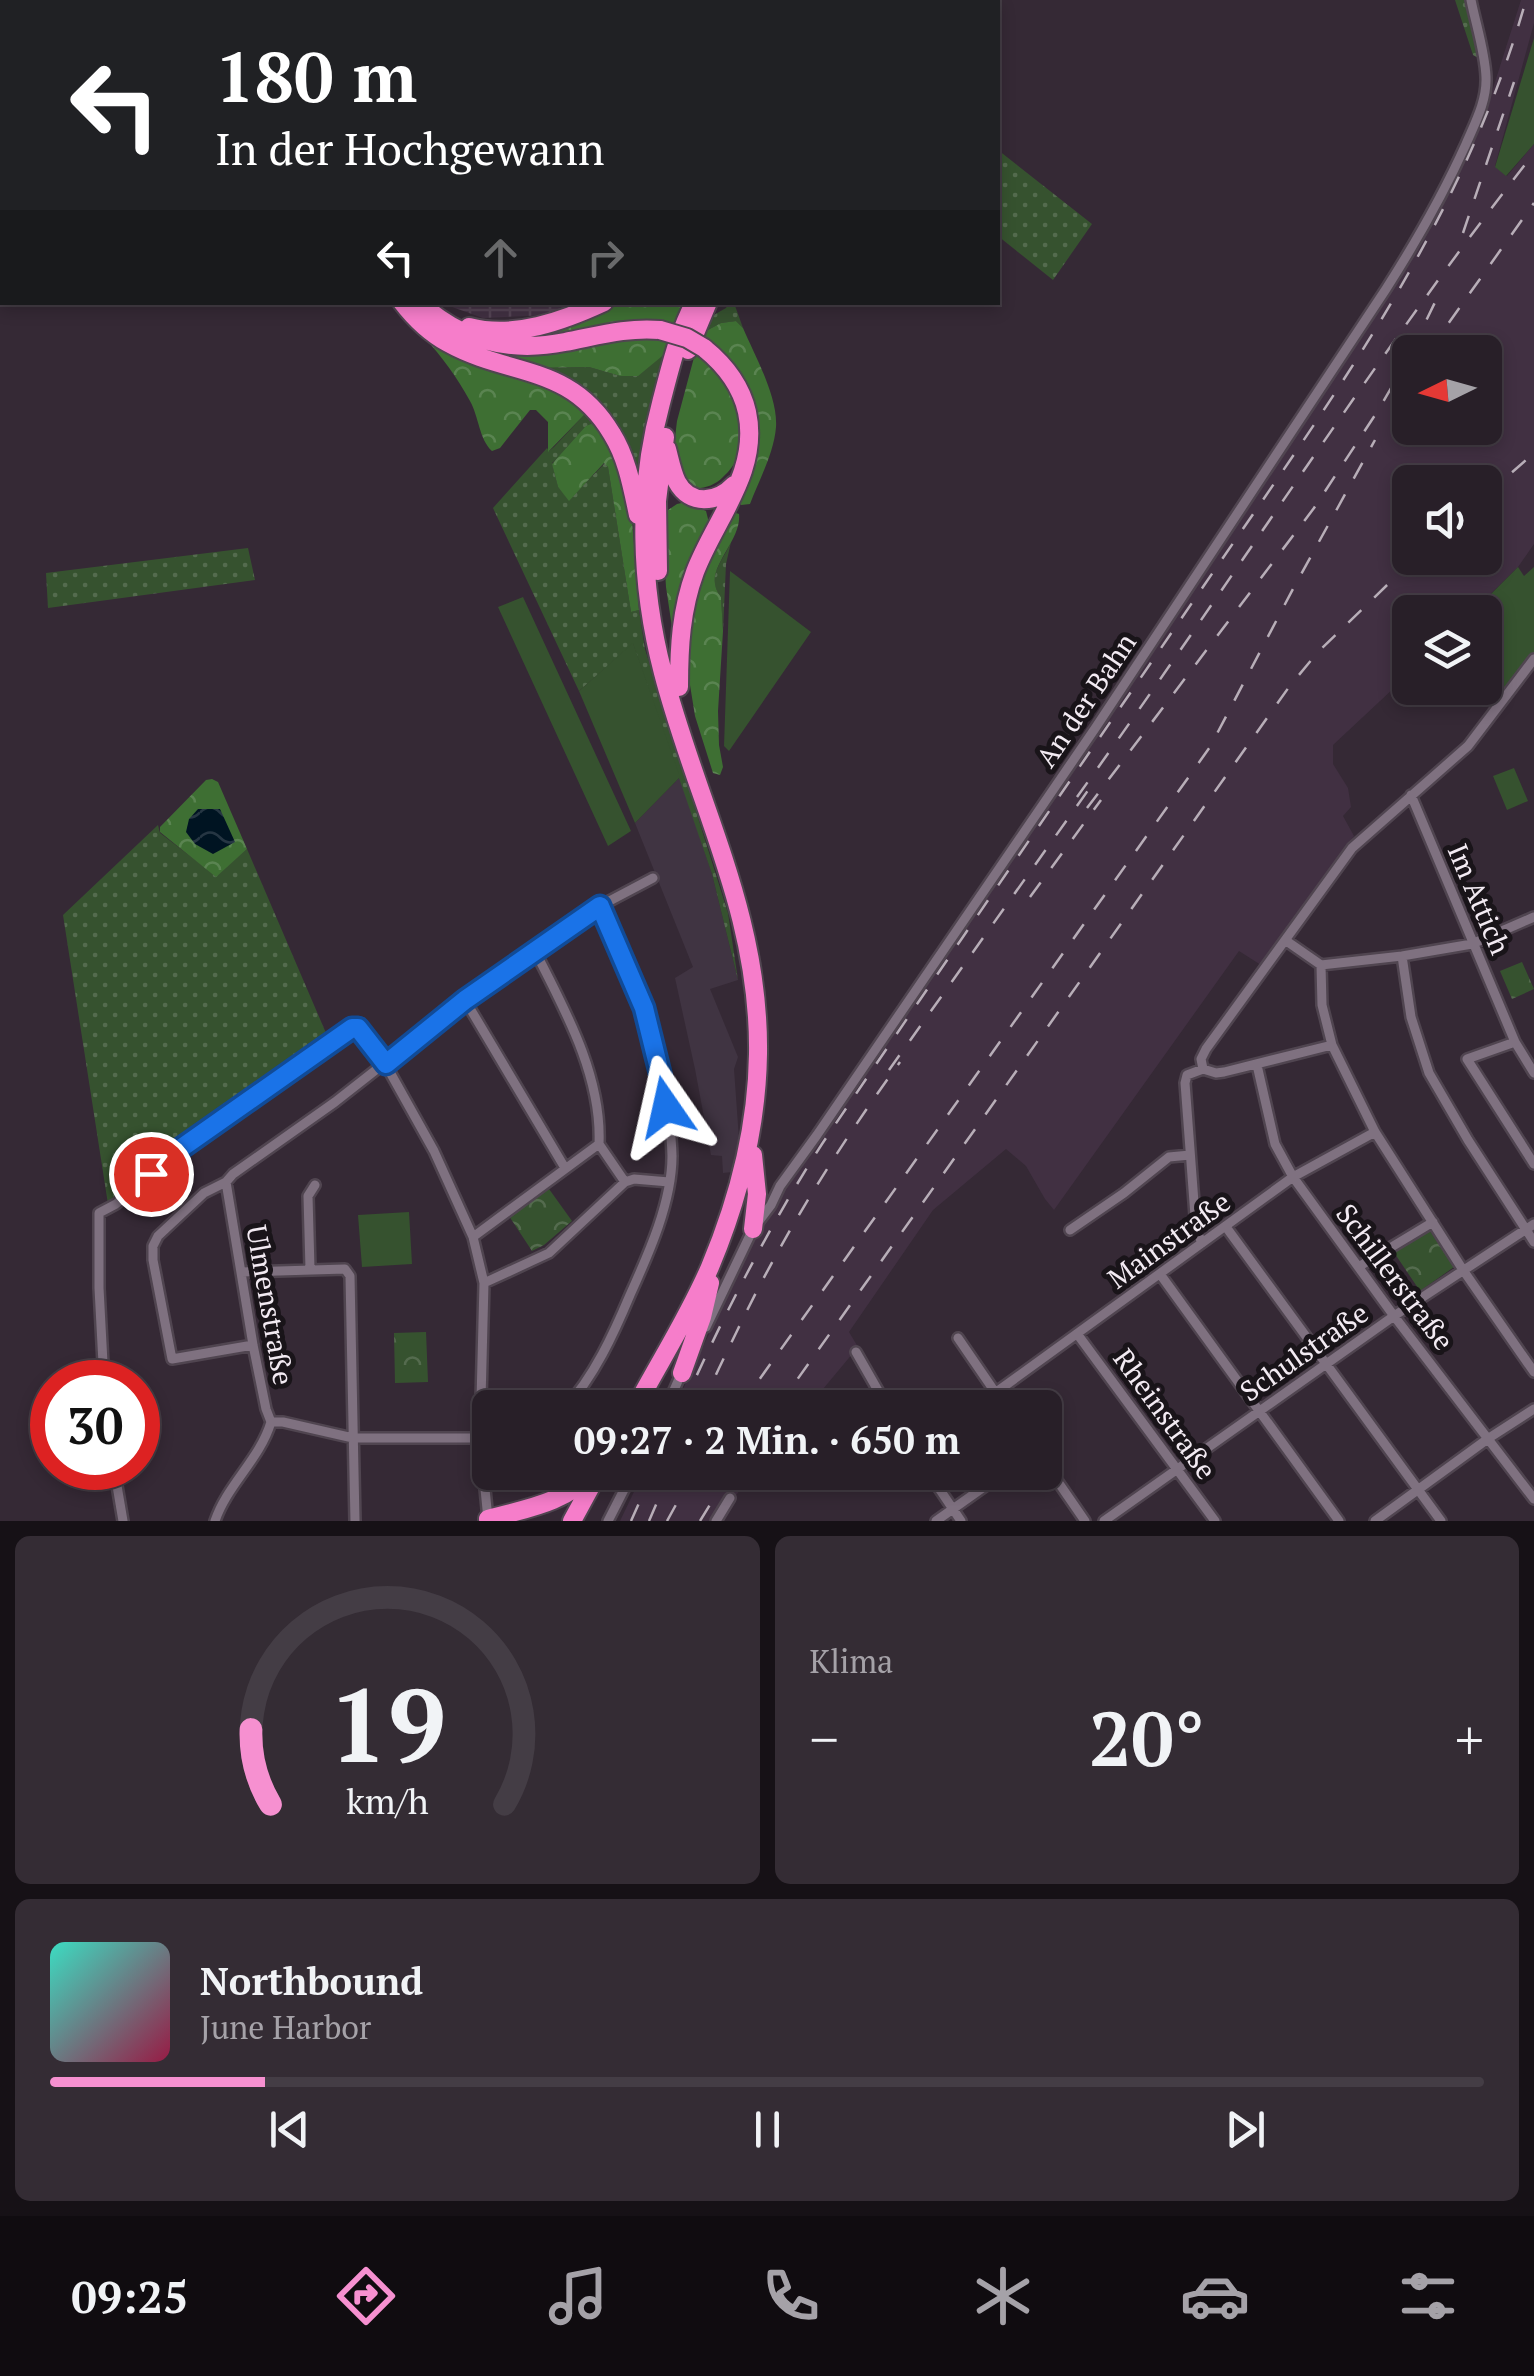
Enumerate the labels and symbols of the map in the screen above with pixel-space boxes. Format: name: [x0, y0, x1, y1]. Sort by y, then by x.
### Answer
north arrow: [1392, 335, 1502, 445]
street label: An der Bahn: [1027, 625, 1144, 774]
street label: Im Attich: [1440, 838, 1519, 960]
position arrow: [614, 1055, 718, 1159]
pin: [109, 1132, 194, 1217]
street label: Mainstraße: [1100, 1183, 1237, 1297]
street label: Schillerstraße: [1328, 1196, 1463, 1357]
street label: Ulmenstraße: [238, 1222, 303, 1388]
street label: Schulstraße: [1232, 1294, 1375, 1409]
street label: Rheinstraße: [1106, 1341, 1225, 1486]
speed limit sign: 30: [30, 1360, 160, 1490]

